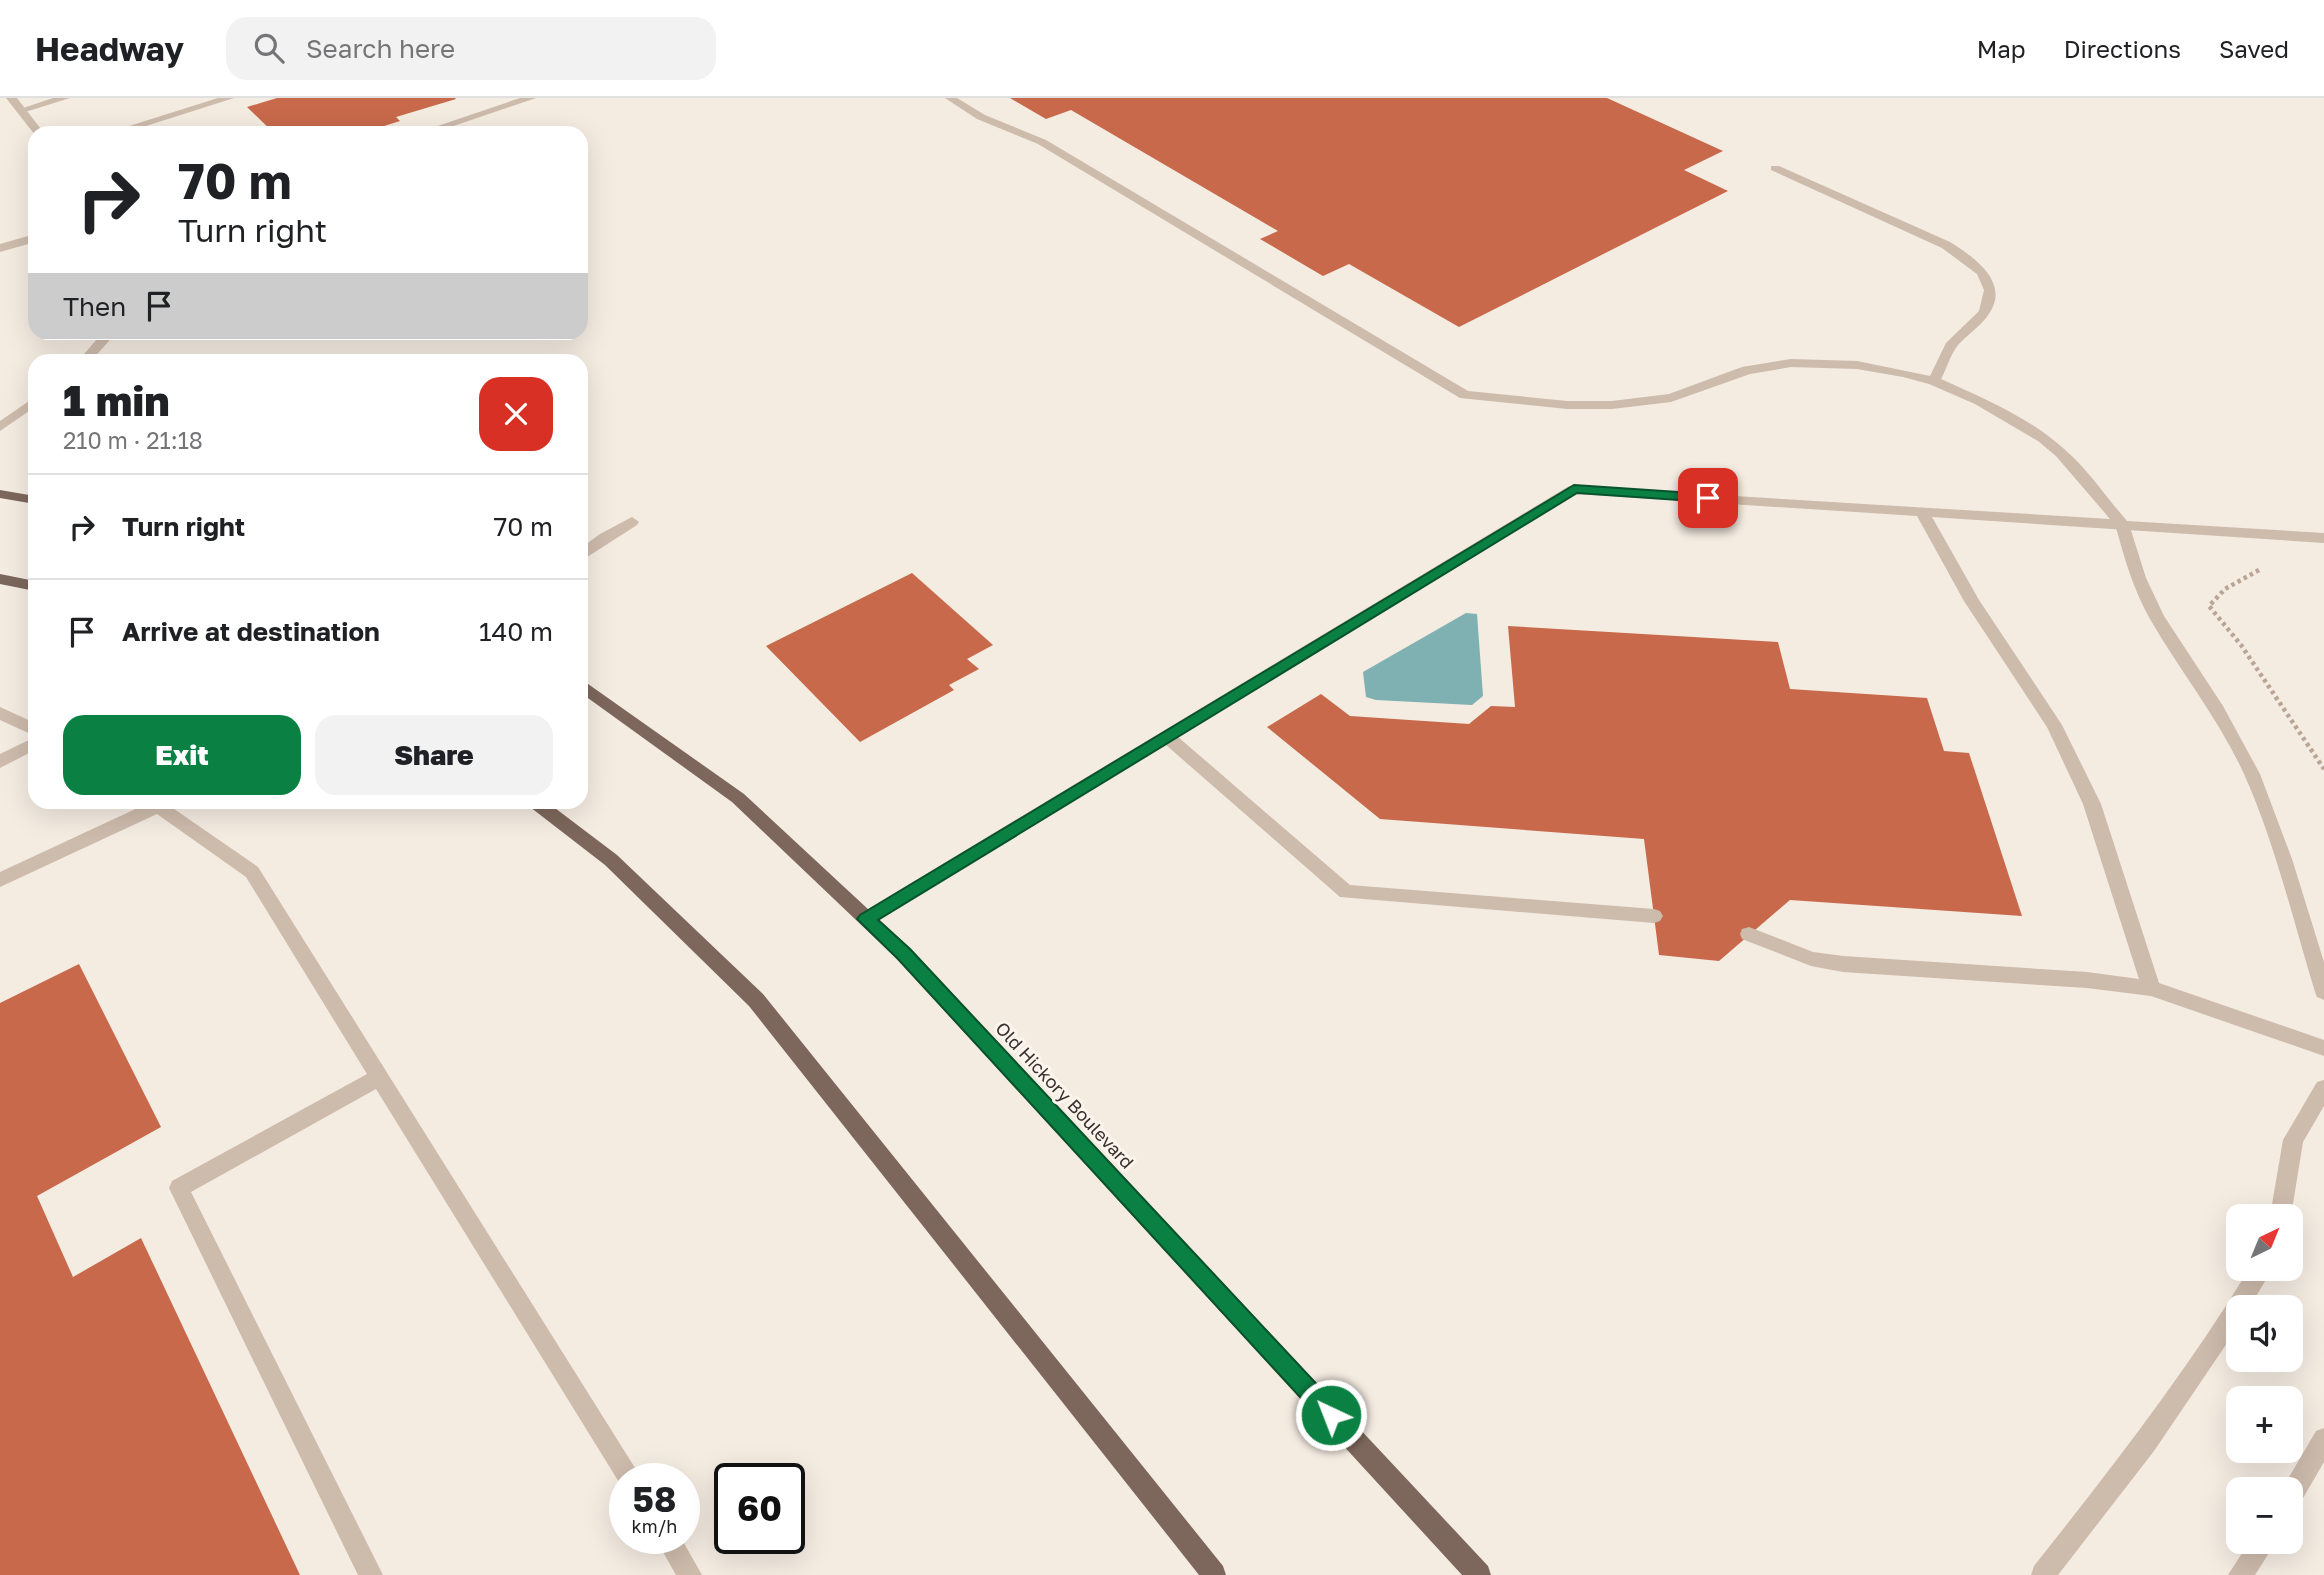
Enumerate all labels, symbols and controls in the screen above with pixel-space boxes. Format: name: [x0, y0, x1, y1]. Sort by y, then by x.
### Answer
search box: [226, 17, 716, 80]
text: Headway: [35, 29, 184, 68]
icon: search: [250, 29, 288, 67]
text: Search here: [306, 33, 455, 64]
text: Map: [1977, 34, 2026, 63]
text: Directions: [2064, 34, 2181, 63]
text: Saved: [2219, 34, 2289, 63]
text: 70 m: [178, 151, 292, 210]
icon: right: [63, 154, 154, 245]
text: Turn right: [178, 211, 327, 249]
icon: arrive: [140, 287, 178, 325]
text: Then: [63, 291, 126, 322]
text: 1 min: [63, 375, 170, 425]
button: close: [479, 377, 553, 451]
text: 210 m · 21:18: [63, 426, 203, 454]
pin: [1678, 468, 1738, 528]
icon: arrive: [1689, 479, 1727, 517]
icon: right: [63, 508, 101, 546]
text: Turn right: [122, 511, 245, 542]
text: 70 m: [494, 511, 553, 542]
icon: arrive: [63, 613, 101, 651]
text: Arrive at destination: [122, 616, 380, 647]
text: 140 m: [479, 616, 553, 647]
button: Exit: [63, 715, 301, 795]
button: Share: [315, 715, 553, 795]
street label: Old Hickory Boulevard: [991, 1017, 1139, 1173]
north arrow: [2226, 1204, 2303, 1281]
map controls: [2226, 1204, 2303, 1554]
button: sound: [2226, 1295, 2303, 1372]
position arrow: [1294, 1378, 1368, 1452]
button: +: [2226, 1386, 2303, 1463]
speed limit sign: 60: [714, 1463, 805, 1554]
button: −: [2226, 1477, 2303, 1554]
text: 58: [633, 1478, 676, 1520]
text: km/h: [632, 1515, 677, 1537]

